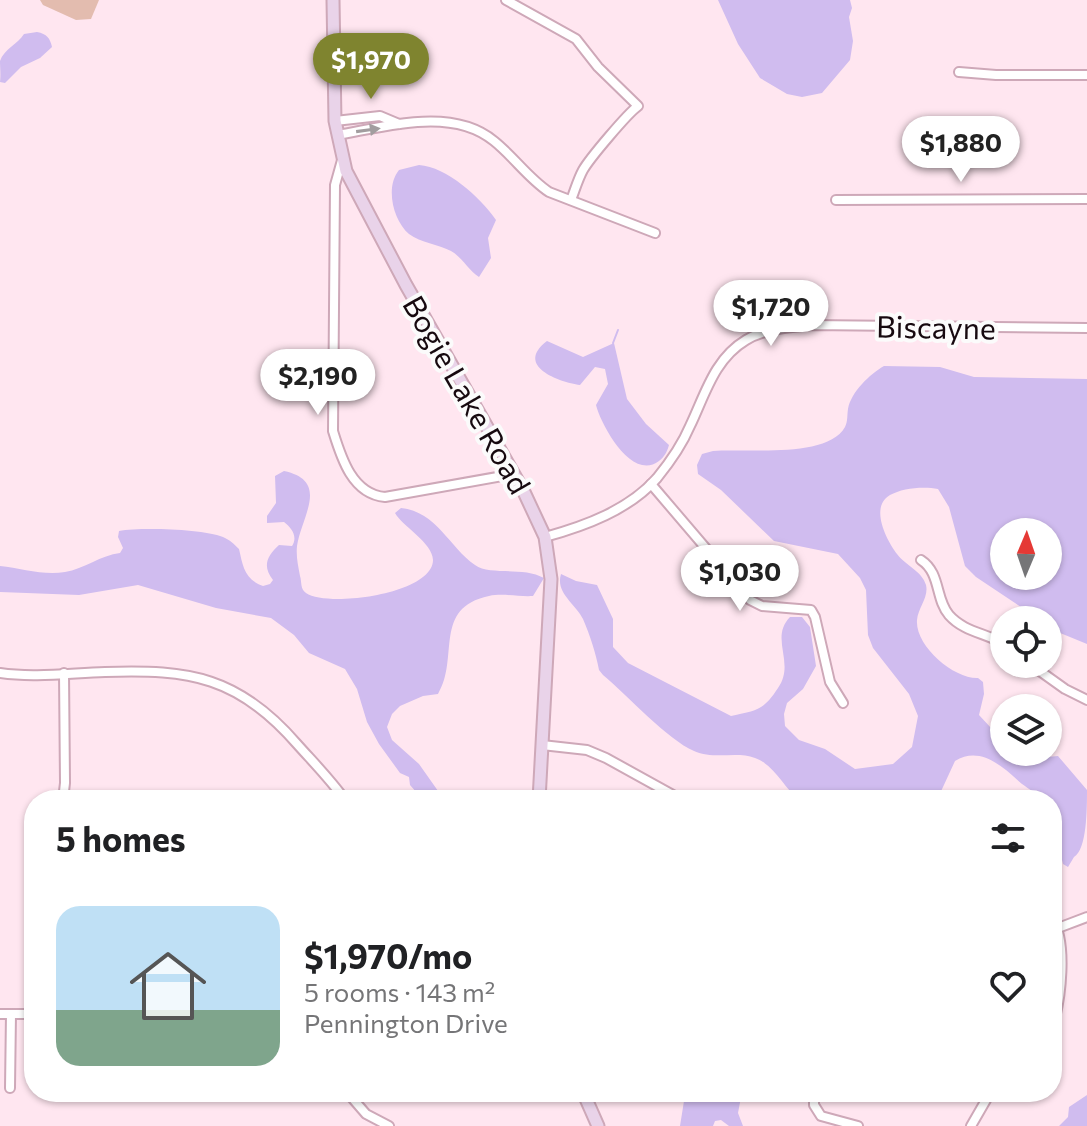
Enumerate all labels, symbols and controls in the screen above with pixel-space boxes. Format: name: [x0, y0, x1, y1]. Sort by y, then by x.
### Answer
pin: $1,970: [306, 33, 436, 101]
text: $1,970: [331, 43, 411, 74]
pin: $1,880: [896, 116, 1026, 184]
one-way arrow: [356, 123, 381, 136]
text: $1,880: [920, 126, 1002, 157]
pin: $1,720: [706, 280, 836, 348]
street label: Bogie Lake Road: [396, 288, 540, 500]
text: $1,720: [731, 290, 811, 321]
street label: Biscayne: [876, 306, 996, 346]
pin: $2,190: [253, 349, 383, 417]
text: $2,190: [278, 359, 358, 390]
north arrow: [990, 518, 1062, 590]
map controls: [990, 518, 1062, 766]
pin: $1,030: [675, 545, 805, 613]
text: $1,030: [699, 555, 781, 586]
button: locate: [990, 606, 1062, 678]
button: layers: [990, 694, 1062, 766]
icon: filters: [986, 816, 1030, 860]
text: 5 homes: [56, 817, 186, 859]
text: $1,970/mo: [304, 934, 472, 976]
icon: home: [120, 938, 216, 1034]
icon: heart: [986, 964, 1030, 1008]
text: 5 rooms · 143 m²: [304, 976, 495, 1007]
text: Pennington Drive: [304, 1007, 508, 1038]

